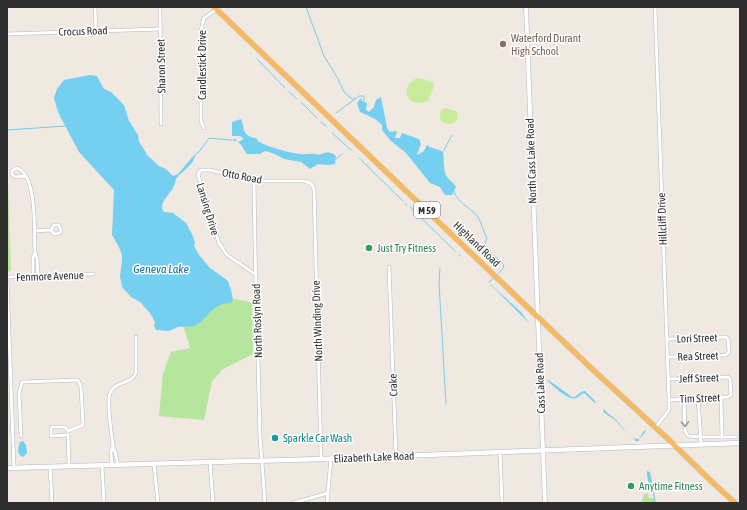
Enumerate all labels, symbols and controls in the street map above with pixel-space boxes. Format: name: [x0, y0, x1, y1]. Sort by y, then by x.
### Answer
street label: Crocus Road: [58, 24, 108, 38]
street label: Candlestick Drive: [196, 30, 208, 100]
place label: Waterford Durant High School: [511, 32, 581, 57]
street label: Sharon Street: [155, 39, 167, 93]
marker: Waterford Durant High School: [498, 39, 508, 49]
street label: North Cass Lake Road: [524, 118, 538, 204]
street label: Otto Road: [221, 166, 263, 186]
street label: Lansing Drive: [194, 181, 222, 237]
street label: Hillcliff Drive: [655, 192, 669, 246]
road number: M 59: [414, 202, 440, 218]
street label: Highland Road: [451, 219, 503, 269]
place label: Just Try Fitness: [377, 242, 436, 254]
marker: Just Try Fitness: [364, 243, 374, 253]
water label: Geneva Lake: [133, 262, 189, 276]
street label: Fenmore Avenue: [16, 269, 84, 283]
street label: North Winding Drive: [310, 280, 324, 362]
street label: North Roslyn Road: [250, 284, 264, 358]
street label: Lori Street: [676, 331, 718, 345]
street label: Rea Street: [677, 349, 719, 363]
street label: Cass Lake Road: [533, 352, 547, 414]
street label: Jeff Street: [679, 371, 719, 385]
street label: Crake: [387, 373, 399, 397]
street label: Tim Street: [679, 391, 721, 405]
one-way arrow: [681, 421, 689, 427]
place label: Sparkle Car Wash: [283, 432, 352, 444]
marker: Sparkle Car Wash: [270, 433, 280, 443]
street label: Elizabeth Lake Road: [333, 450, 415, 464]
place label: Anytime Fitness: [639, 480, 703, 492]
marker: Anytime Fitness: [626, 481, 636, 491]

